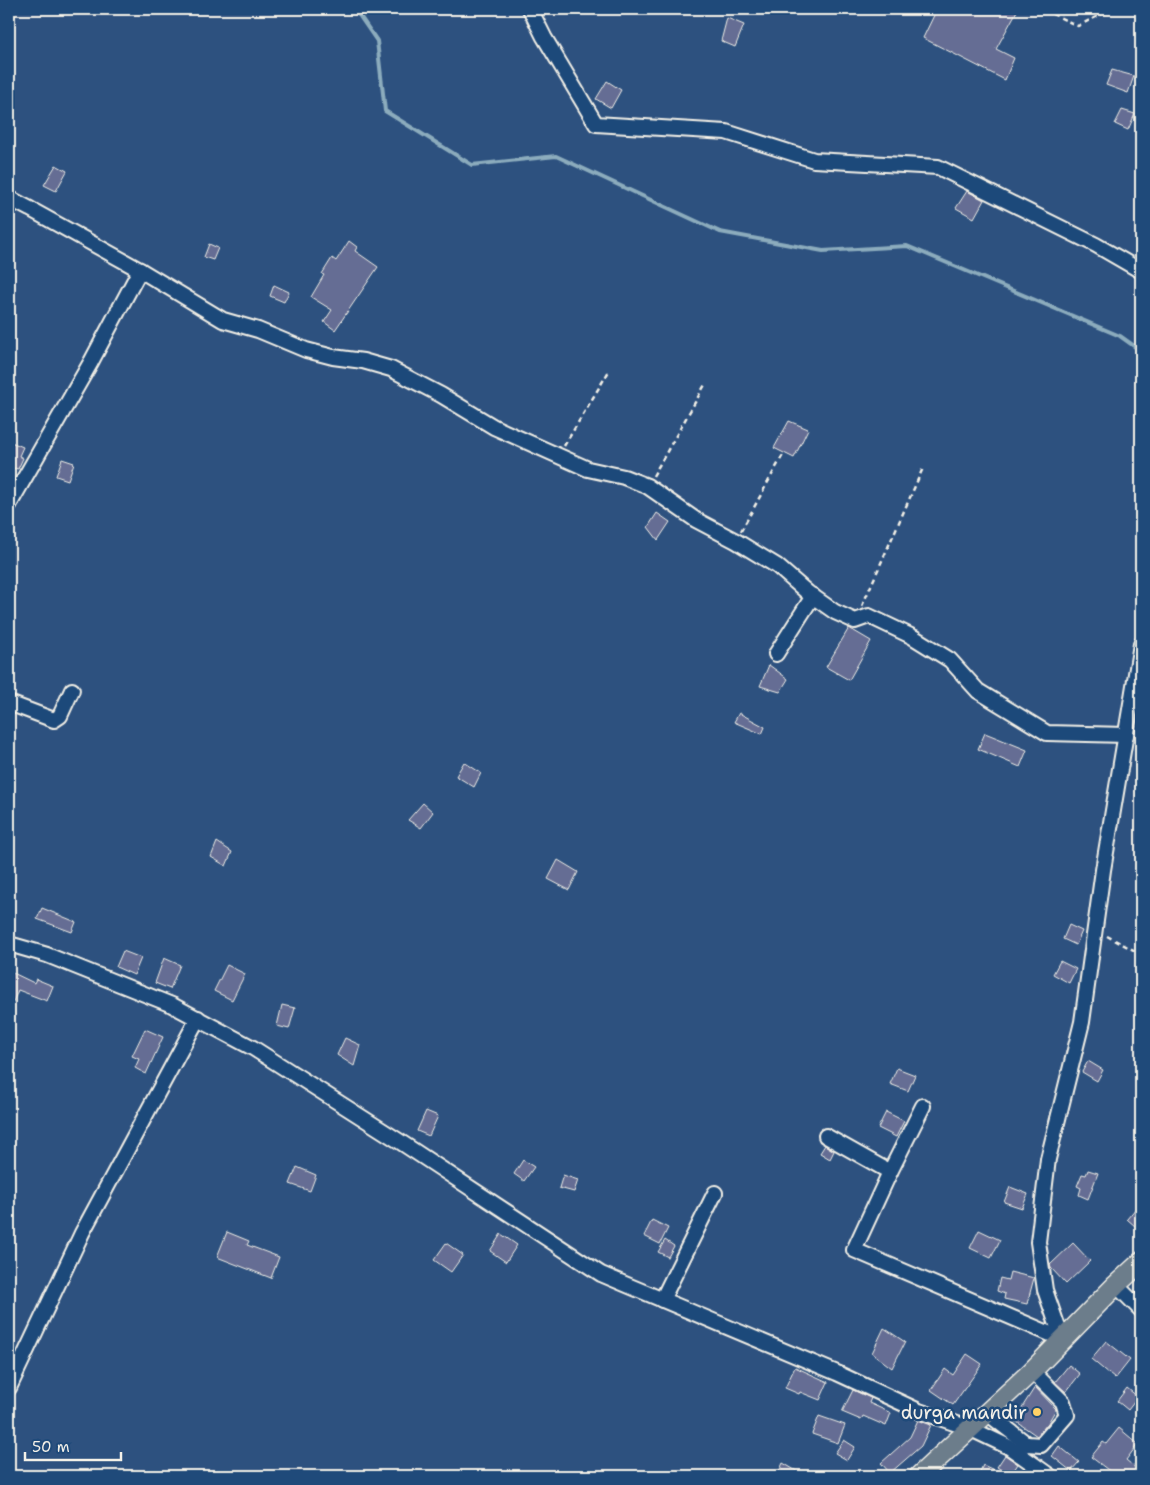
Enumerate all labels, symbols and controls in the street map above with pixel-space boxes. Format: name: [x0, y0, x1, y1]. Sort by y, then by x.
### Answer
place label: durga mandir: [901, 1400, 1027, 1425]
marker: durga mandir: [1031, 1406, 1043, 1418]
scale bar: [25, 1430, 121, 1462]
text: 50 m: [32, 1437, 70, 1457]

